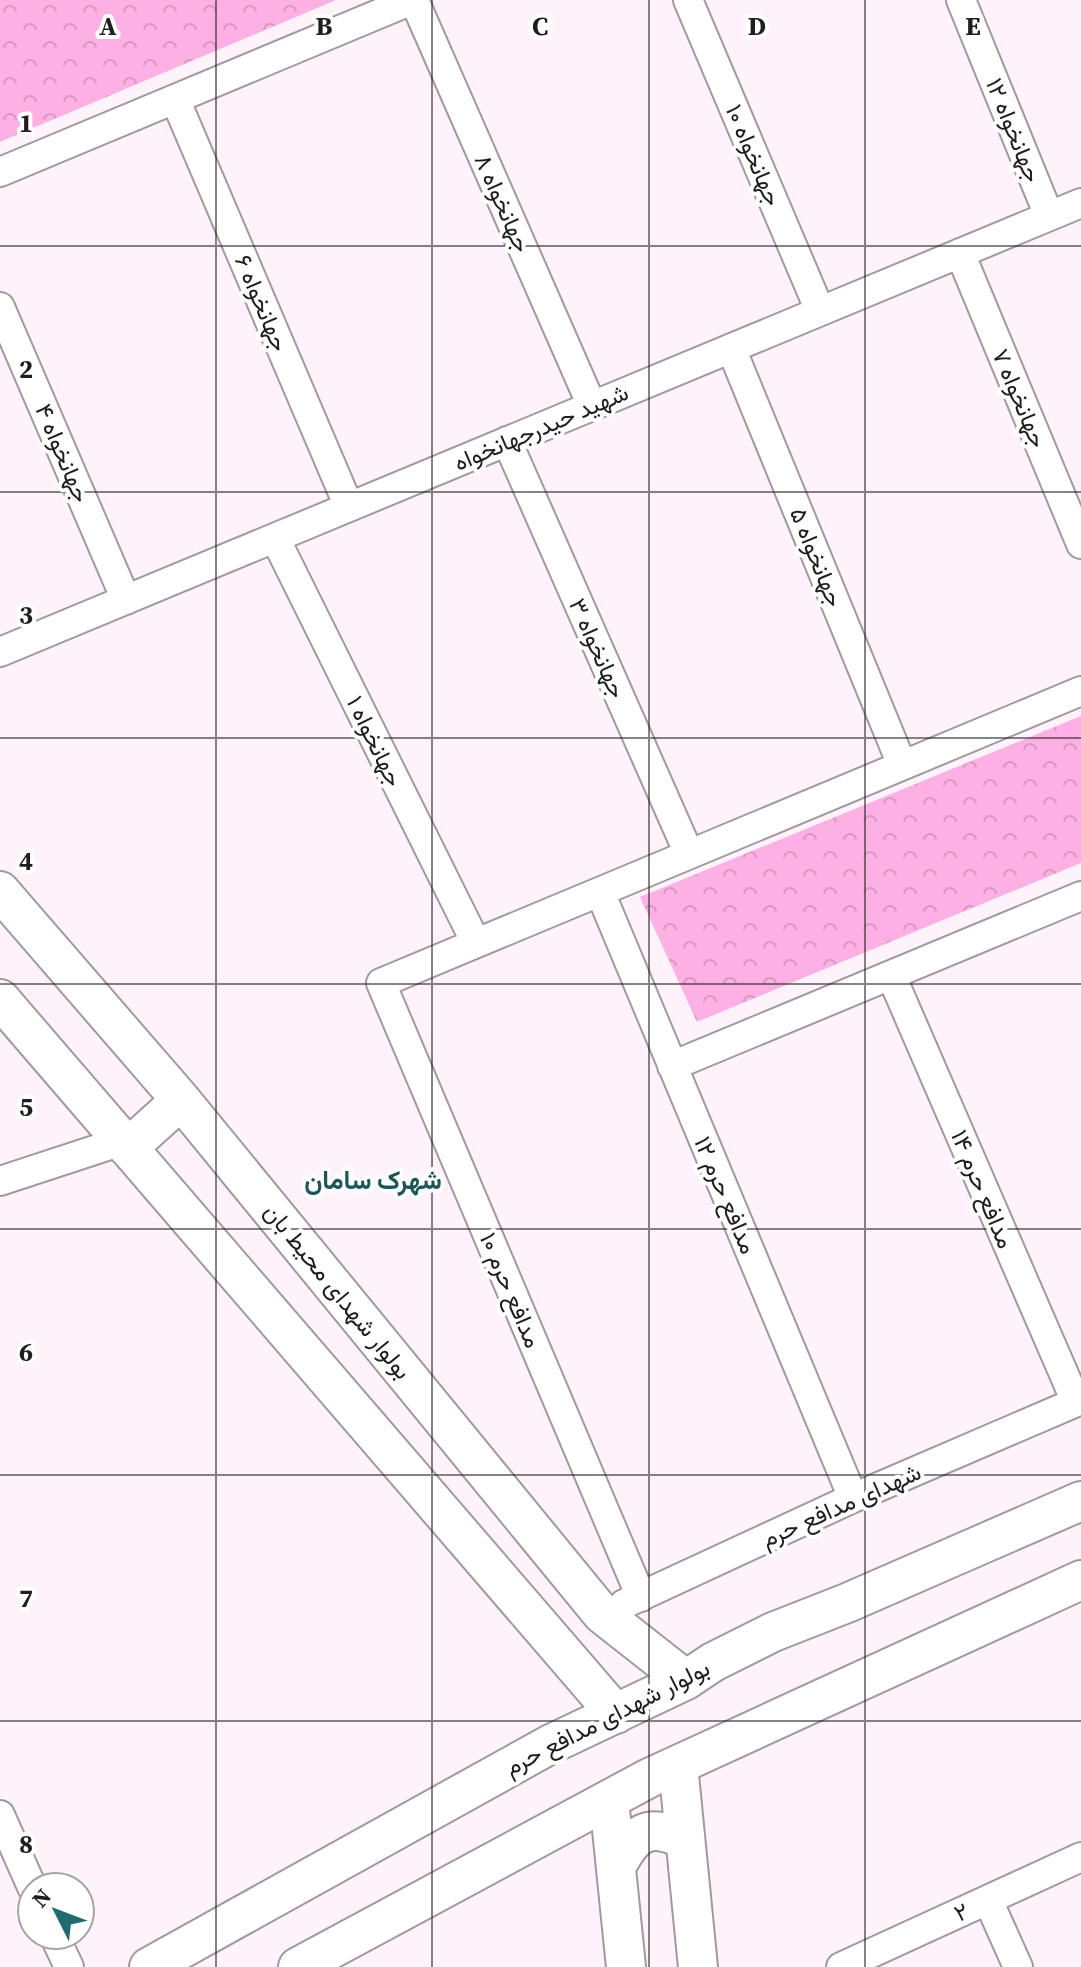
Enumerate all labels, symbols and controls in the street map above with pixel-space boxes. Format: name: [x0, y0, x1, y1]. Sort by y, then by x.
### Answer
text: A: [99, 8, 117, 44]
text: B: [316, 8, 333, 44]
text: C: [532, 8, 548, 44]
text: D: [748, 8, 766, 44]
text: E: [965, 8, 981, 44]
street label: جهانخواه ۱۲: [978, 73, 1050, 187]
street label: جهانخواه ۱۰: [718, 99, 790, 211]
text: 1: [19, 105, 33, 141]
street label: جهانخواه ۸: [467, 148, 539, 258]
street label: جهانخواه ۶: [227, 250, 297, 356]
street label: جهانخواه ۷: [984, 343, 1056, 453]
text: 2: [19, 351, 33, 387]
street label: شهید حیدرجهانخواه: [449, 375, 633, 479]
street label: جهانخواه ۴: [27, 399, 99, 507]
street label: جهانخواه ۵: [782, 502, 852, 612]
street label: جهانخواه ۳: [561, 593, 635, 703]
text: 3: [19, 597, 33, 633]
street label: جهانخواه ۱: [339, 690, 411, 792]
text: 4: [19, 843, 33, 879]
text: 5: [19, 1089, 33, 1125]
street label: مدافع حرم ۱۴: [942, 1125, 1023, 1254]
street label: مدافع حرم ۱۲: [685, 1131, 766, 1259]
district label: شهرک سامان: [304, 1162, 442, 1198]
street label: بولوار شهدای محیط بان: [257, 1196, 419, 1386]
street label: مدافع حرم ۱۰: [471, 1227, 550, 1353]
text: 6: [19, 1334, 33, 1370]
street label: شهدای مدافع حرم: [756, 1455, 926, 1556]
text: 7: [19, 1580, 33, 1616]
street label: بولوار شهدای مدافع حرم: [499, 1651, 716, 1784]
text: 8: [19, 1826, 33, 1862]
north arrow: [16, 1871, 96, 1951]
text: N: [25, 1882, 58, 1914]
street label: ۲: [948, 1894, 974, 1930]

